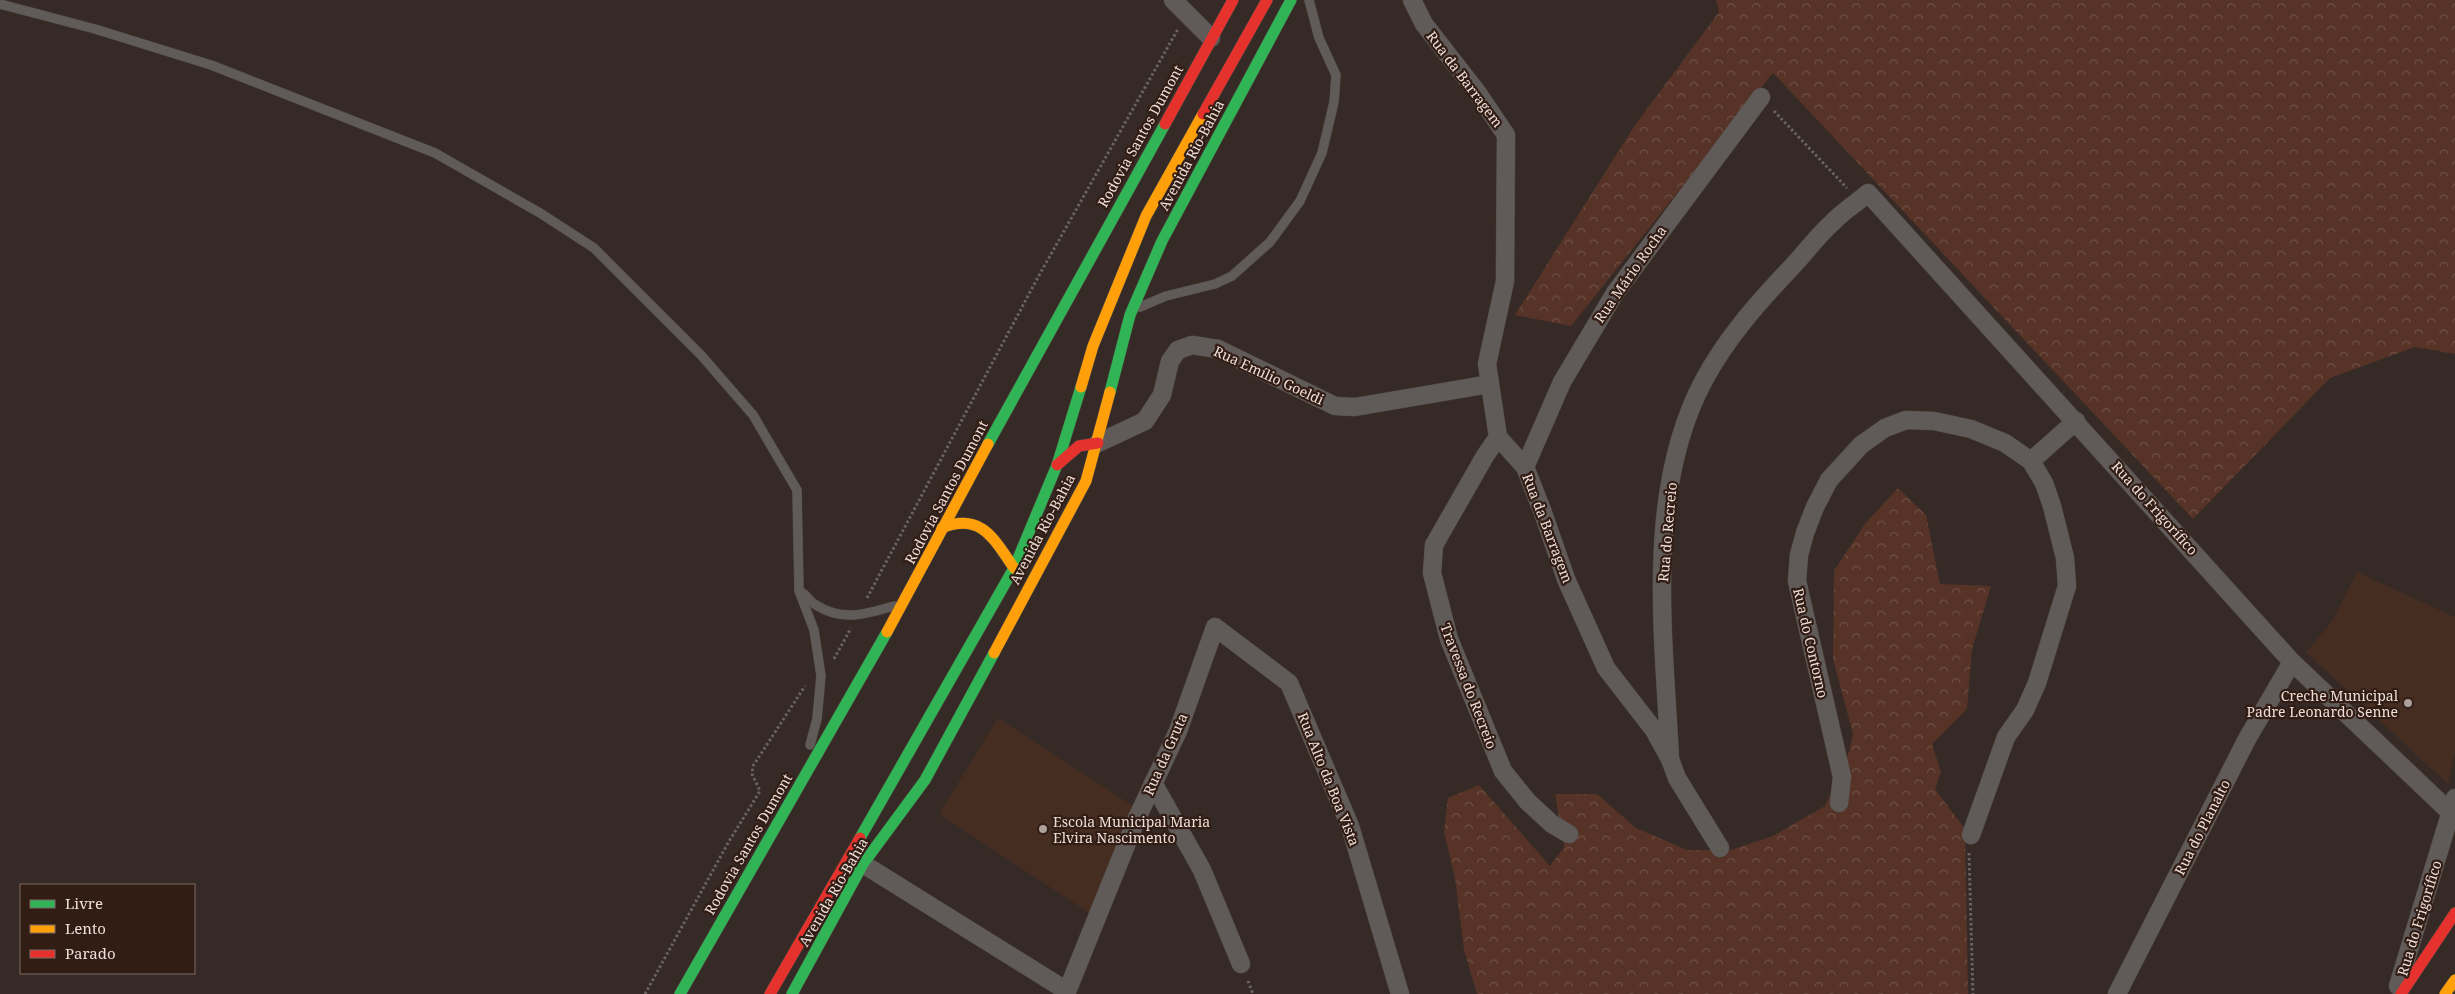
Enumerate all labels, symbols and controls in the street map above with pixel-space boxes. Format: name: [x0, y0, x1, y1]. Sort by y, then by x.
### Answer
street label: Rua da Barragem: [1423, 27, 1507, 131]
street label: Rodovia Santos Dumont: [1093, 61, 1187, 211]
street label: Avenida Rio-Bahia: [1154, 96, 1228, 214]
street label: Rua Mário Rocha: [1589, 222, 1671, 326]
street label: Rua Emílio Goeldi: [1211, 341, 1328, 409]
street label: Rodovia Santos Dumont: [900, 417, 992, 567]
street label: Rua do Frigorífico: [2108, 457, 2202, 559]
street label: Avenida Rio-Bahia: [1005, 470, 1079, 588]
street label: Rua da Barragem: [1518, 471, 1578, 585]
street label: Rua do Recreio: [1653, 481, 1681, 583]
street label: Rua do Contorno: [1789, 586, 1833, 700]
street label: Travessa do Recreio: [1436, 620, 1502, 752]
place label: Creche Municipal Padre Leonardo Senne: [2247, 686, 2399, 721]
marker: Creche Municipal Padre Leonardo Senne: [2402, 697, 2414, 709]
street label: Rua Alto da Boa Vista: [1294, 709, 1365, 849]
street label: Rua da Gruta: [1138, 710, 1192, 798]
street label: Rodovia Santos Dumont: [700, 770, 796, 918]
street label: Rua do Planalto: [2170, 776, 2234, 878]
place label: Escola Municipal Maria Elvira Nascimento: [1053, 812, 1210, 847]
marker: Escola Municipal Maria Elvira Nascimento: [1037, 823, 1049, 835]
street label: Avenida Rio-Bahia: [794, 834, 872, 950]
street label: Rua do Frigorífico: [2392, 858, 2446, 978]
legend: [20, 884, 195, 974]
text: Livre: [65, 893, 103, 913]
text: Lento: [65, 918, 106, 938]
text: Parado: [65, 943, 116, 963]

